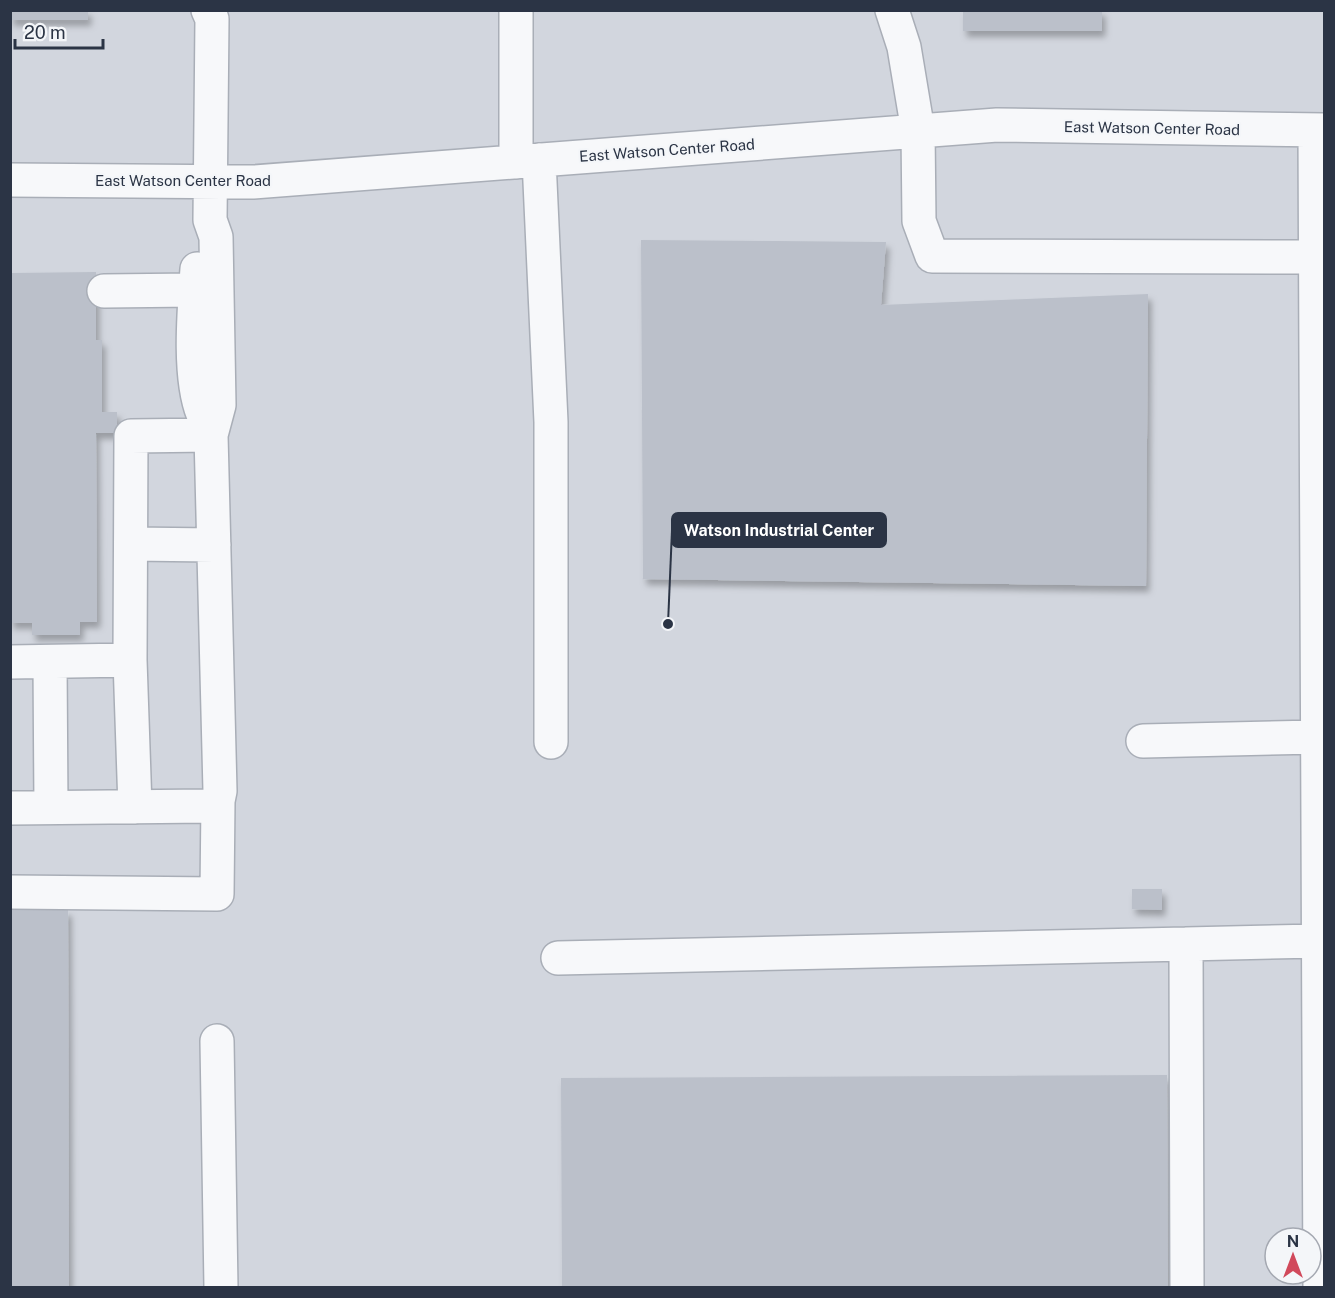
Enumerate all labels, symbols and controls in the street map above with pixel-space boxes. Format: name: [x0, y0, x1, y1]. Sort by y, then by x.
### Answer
scale bar: [15, 12, 104, 50]
text: 20 m: [24, 22, 66, 43]
street label: East Watson Center Road: [1064, 118, 1240, 138]
street label: East Watson Center Road: [579, 135, 755, 165]
street label: East Watson Center Road: [95, 172, 271, 189]
callout: Watson Industrial Center: [672, 513, 886, 547]
text: Watson Industrial Center: [684, 521, 875, 540]
north arrow: [1263, 1226, 1323, 1286]
text: N: [1287, 1232, 1299, 1251]

